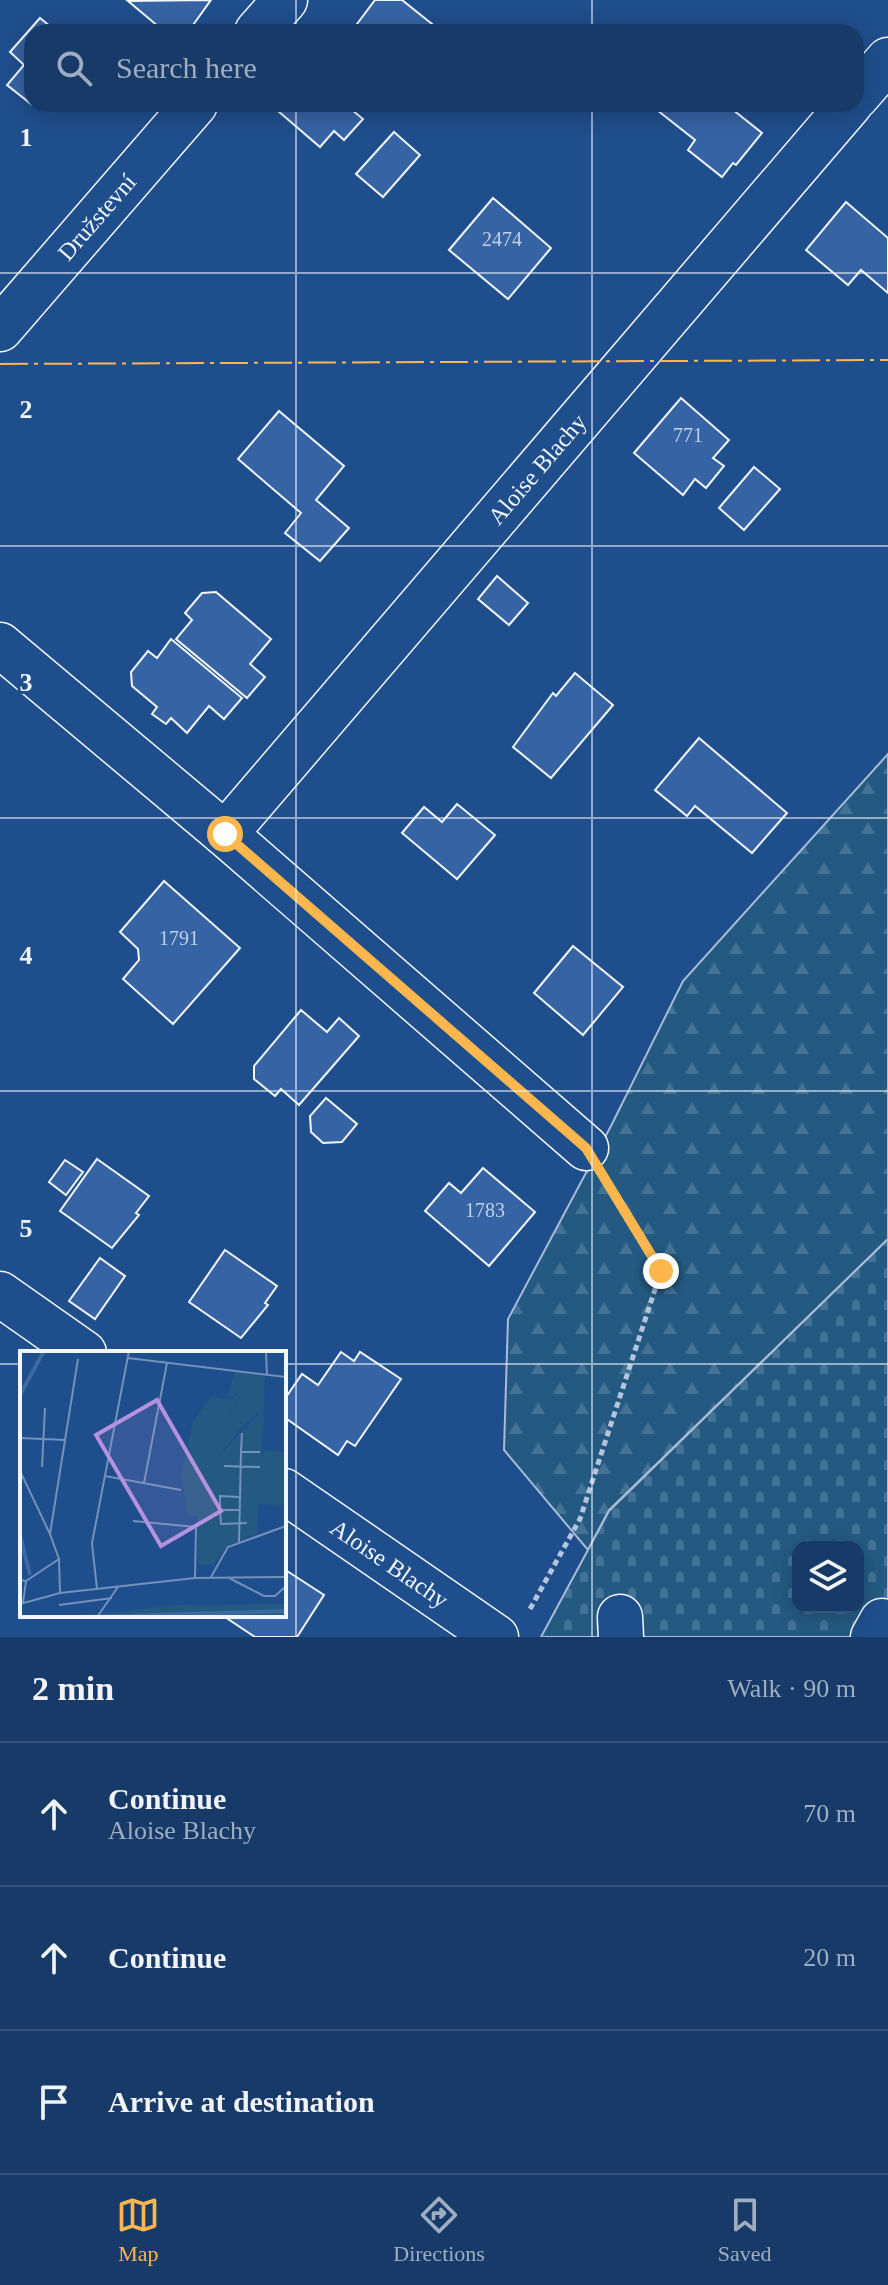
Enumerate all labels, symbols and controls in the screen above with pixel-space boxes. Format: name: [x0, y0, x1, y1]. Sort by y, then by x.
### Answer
search box: [24, 24, 864, 112]
icon: search: [52, 46, 96, 90]
text: Search here: [116, 51, 257, 84]
text: 1: [20, 123, 33, 152]
street label: Družstevní: [53, 169, 141, 265]
house number: 2474: [482, 228, 522, 250]
text: 2: [20, 395, 33, 424]
street label: Aloise Blachy: [483, 409, 591, 530]
house number: 771: [673, 424, 703, 446]
text: 3: [20, 668, 33, 697]
route start: [207, 816, 243, 852]
house number: 1791: [159, 927, 199, 949]
text: 4: [20, 941, 33, 970]
house number: 1783: [465, 1199, 505, 1221]
text: 5: [20, 1214, 33, 1243]
route end: [643, 1253, 679, 1289]
inset map: [20, 1351, 286, 1617]
street label: Aloise Blachy: [326, 1514, 453, 1613]
map controls: [792, 1541, 864, 1613]
button: layers: [792, 1541, 864, 1613]
text: 2 min: [32, 1670, 114, 1707]
text: Walk · 90 m: [727, 1674, 856, 1703]
text: Continue: [108, 1782, 226, 1815]
icon: ahead: [32, 1792, 76, 1836]
text: 70 m: [803, 1799, 856, 1828]
text: Aloise Blachy: [108, 1816, 256, 1845]
icon: ahead: [32, 1936, 76, 1980]
text: Continue: [108, 1941, 226, 1974]
text: 20 m: [803, 1943, 856, 1972]
icon: arrive: [32, 2080, 76, 2124]
text: Arrive at destination: [108, 2085, 375, 2118]
tab: Map: [116, 2193, 160, 2267]
tab: Directions: [393, 2193, 485, 2267]
tab: Saved: [718, 2193, 772, 2267]

